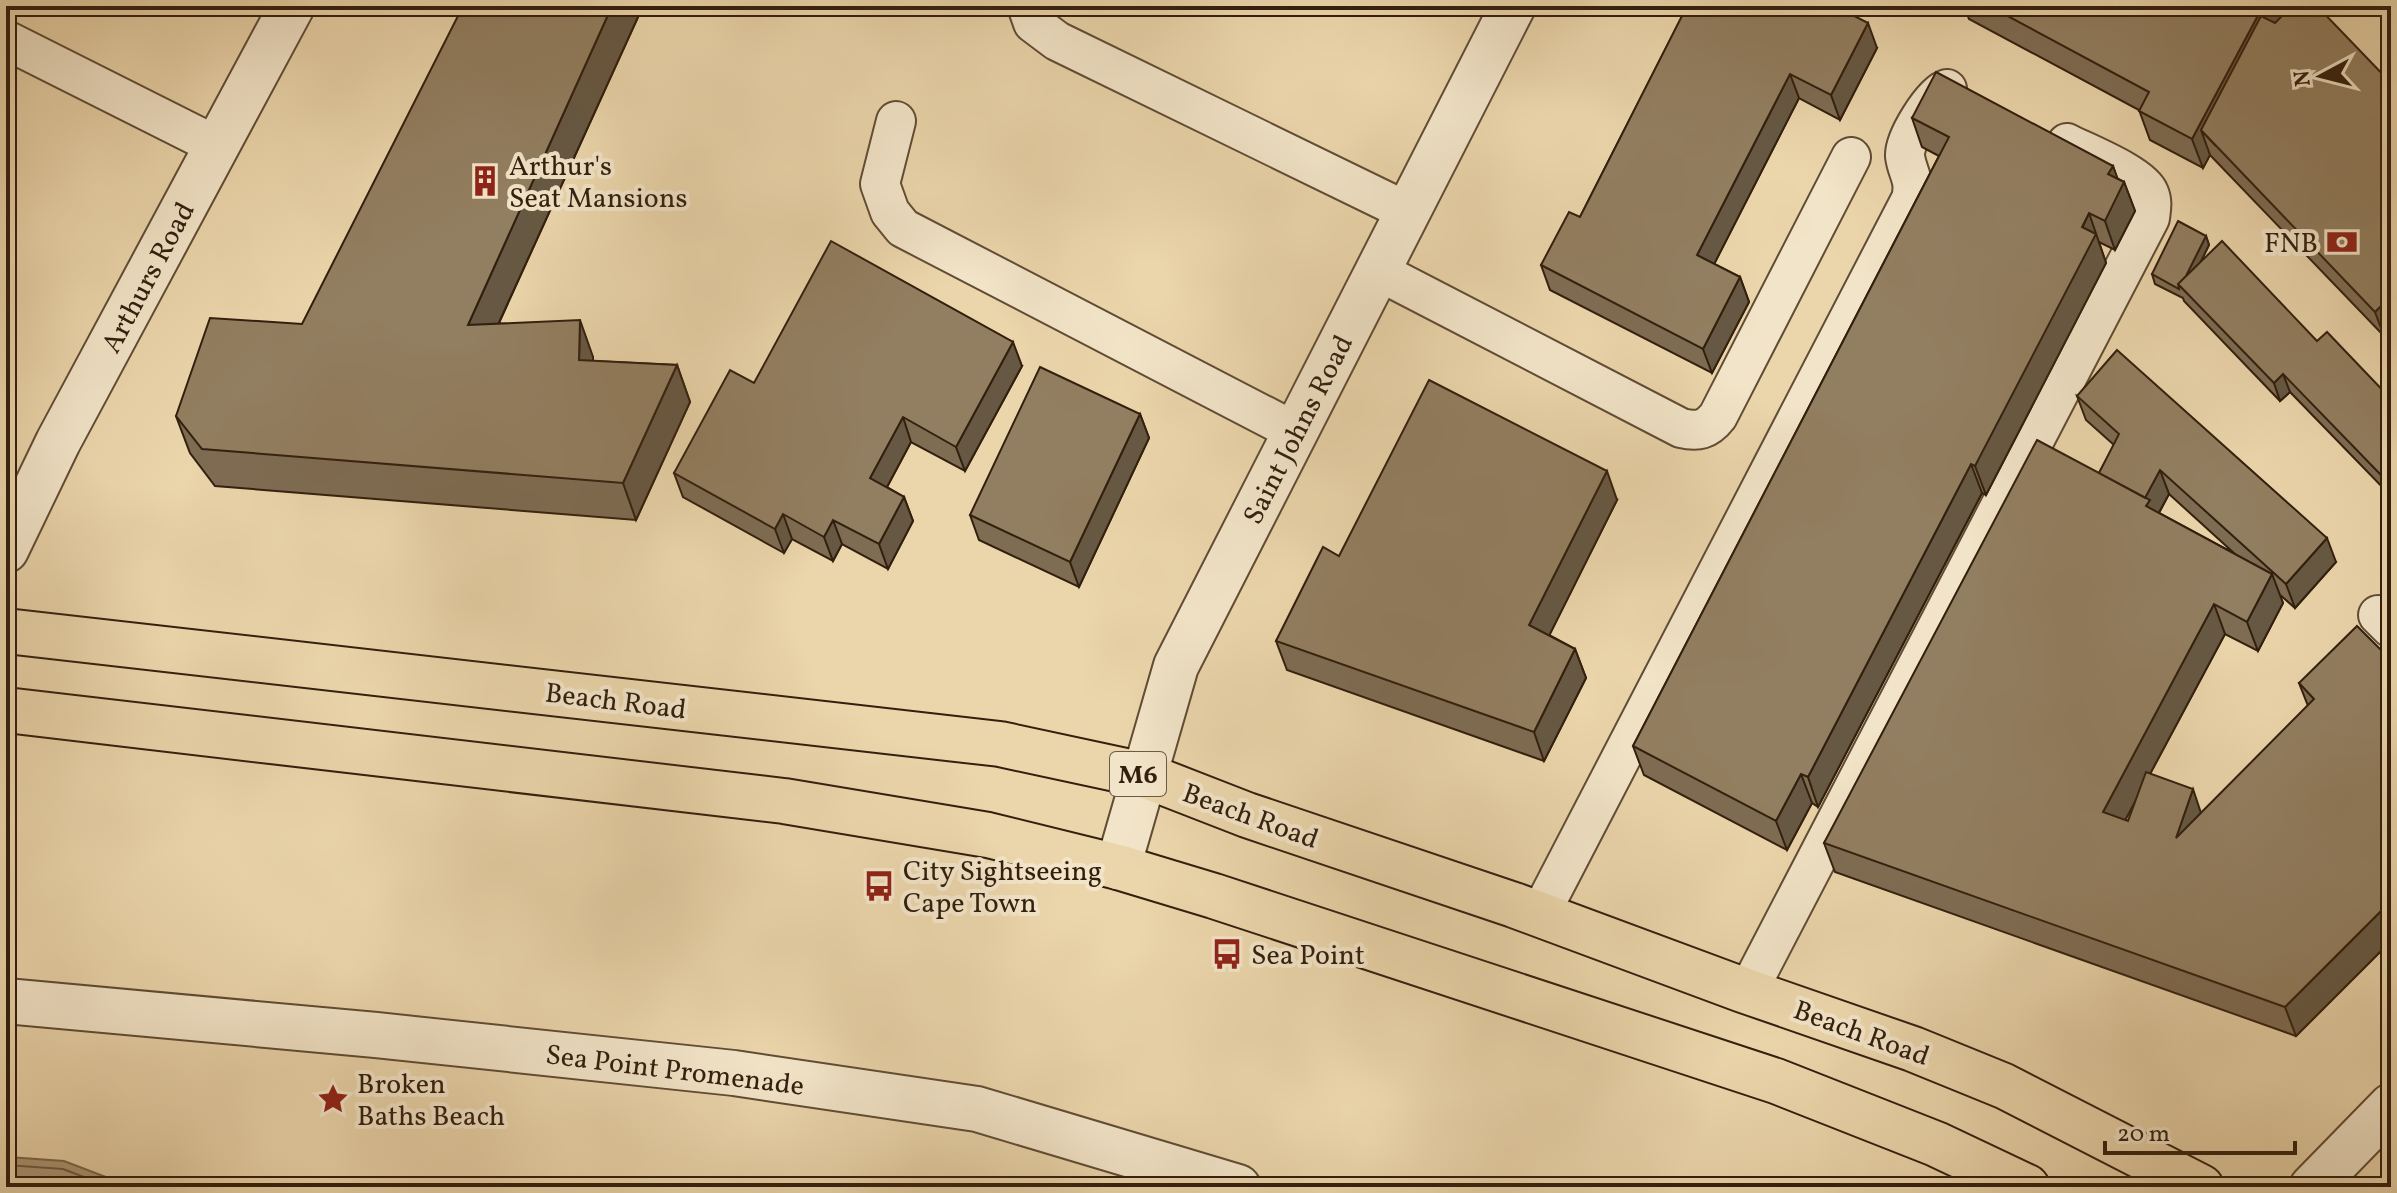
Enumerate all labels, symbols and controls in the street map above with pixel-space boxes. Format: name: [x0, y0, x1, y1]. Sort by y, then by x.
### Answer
north arrow: [2281, 36, 2361, 116]
text: N: [2287, 68, 2320, 88]
place label: Arthur's Seat Mansions: [509, 148, 687, 219]
building icon: Arthur's Seat Mansions: [468, 164, 502, 198]
street label: Arthurs Road: [93, 196, 205, 361]
place label: FNB: [2264, 225, 2318, 264]
bank icon: FNB: [2325, 225, 2359, 259]
street label: Saint Johns Road: [1235, 329, 1364, 532]
street label: Beach Road: [543, 674, 689, 730]
road number: M6: [1110, 752, 1166, 796]
street label: Beach Road: [1177, 775, 1324, 860]
place label: City Sightseeing Cape Town: [903, 853, 1102, 924]
bus stop icon: City Sightseeing Cape Town: [862, 869, 896, 903]
bus stop icon: Sea Point: [1210, 937, 1244, 971]
place label: Sea Point: [1251, 937, 1365, 976]
street label: Beach Road: [1788, 992, 1935, 1077]
street label: Sea Point Promenade: [543, 1036, 806, 1107]
place label: Broken Baths Beach: [357, 1066, 505, 1137]
place icon: Broken Baths Beach: [316, 1082, 350, 1116]
scale bar: [2105, 1105, 2295, 1155]
text: 20 m: [2117, 1118, 2170, 1152]

